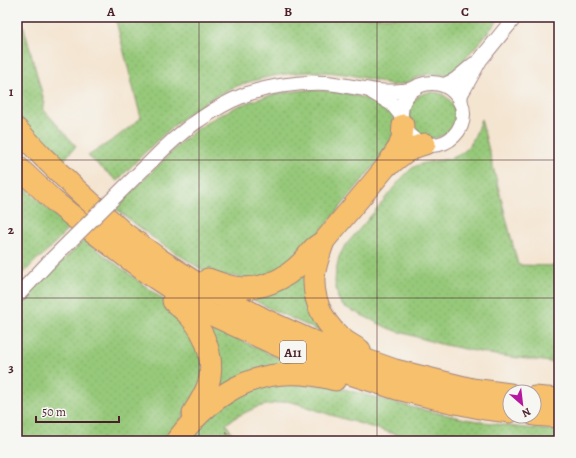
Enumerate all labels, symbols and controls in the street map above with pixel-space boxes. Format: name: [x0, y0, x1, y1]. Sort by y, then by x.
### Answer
text: A: [106, 3, 116, 20]
text: B: [284, 3, 292, 20]
text: C: [461, 3, 469, 20]
text: 1: [9, 83, 14, 100]
text: 2: [8, 221, 15, 238]
road number: A11: [280, 341, 306, 363]
text: 3: [8, 359, 14, 376]
north arrow: [502, 384, 542, 424]
scale bar: [36, 398, 119, 424]
text: 50 m: [42, 404, 66, 420]
text: N: [519, 404, 534, 421]

